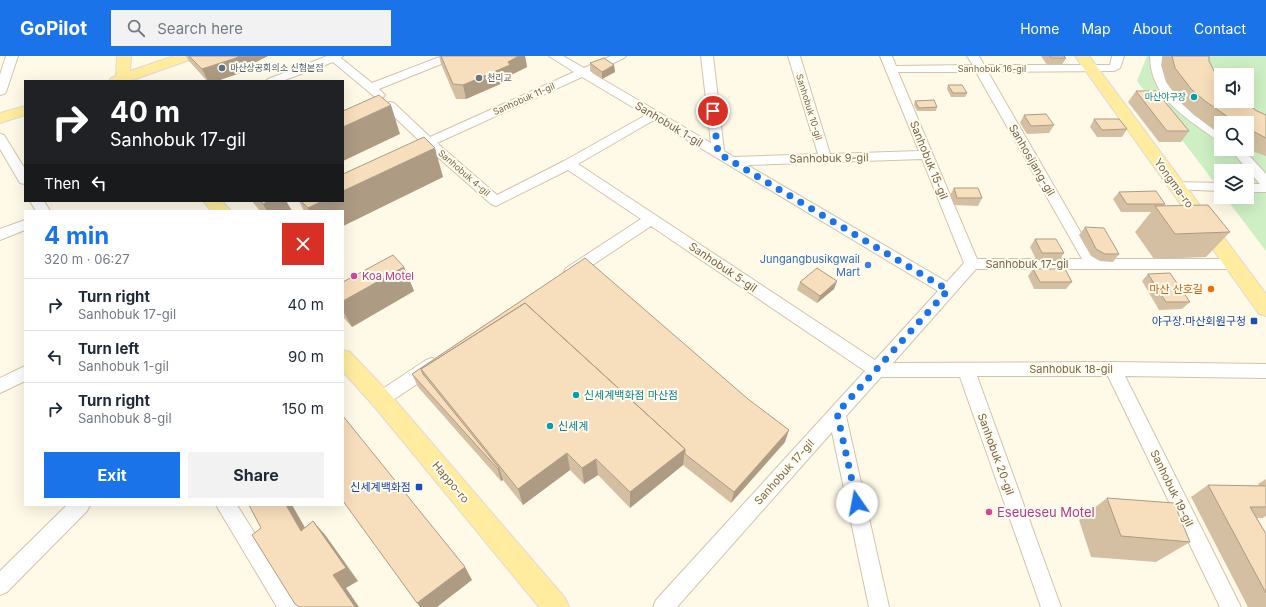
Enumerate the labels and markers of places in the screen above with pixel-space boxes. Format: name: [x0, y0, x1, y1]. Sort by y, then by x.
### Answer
place label: 마산상공회의소 신협본점: [230, 62, 324, 73]
marker: 마산상공회의소 신협본점: [217, 63, 227, 73]
place label: 천리교: [487, 72, 512, 83]
marker: 천리교: [474, 73, 484, 83]
place label: 마산야구장: [1145, 91, 1186, 102]
marker: 마산야구장: [1189, 92, 1199, 102]
pin: [696, 94, 730, 128]
place label: Jungangbusikgwail Mart: [760, 252, 860, 279]
marker: Jungangbusikgwail Mart: [863, 260, 873, 270]
place label: Koa Motel: [362, 269, 414, 283]
marker: Koa Motel: [349, 271, 359, 281]
place label: 마산 산호길: [1149, 282, 1203, 296]
marker: 마산 산호길: [1206, 284, 1216, 294]
place label: 야구장.마산회원구청: [1152, 314, 1246, 328]
marker: 야구장.마산회원구청: [1249, 316, 1259, 326]
place label: 신세계백화점 마산점: [584, 388, 678, 402]
marker: 신세계백화점 마산점: [571, 390, 581, 400]
place label: 신세계: [558, 419, 588, 433]
marker: 신세계: [545, 421, 555, 431]
place label: 신세계백화점: [350, 480, 411, 494]
marker: 신세계백화점: [414, 482, 424, 492]
place label: Eseueseu Motel: [997, 504, 1095, 520]
marker: Eseueseu Motel: [984, 507, 994, 517]

